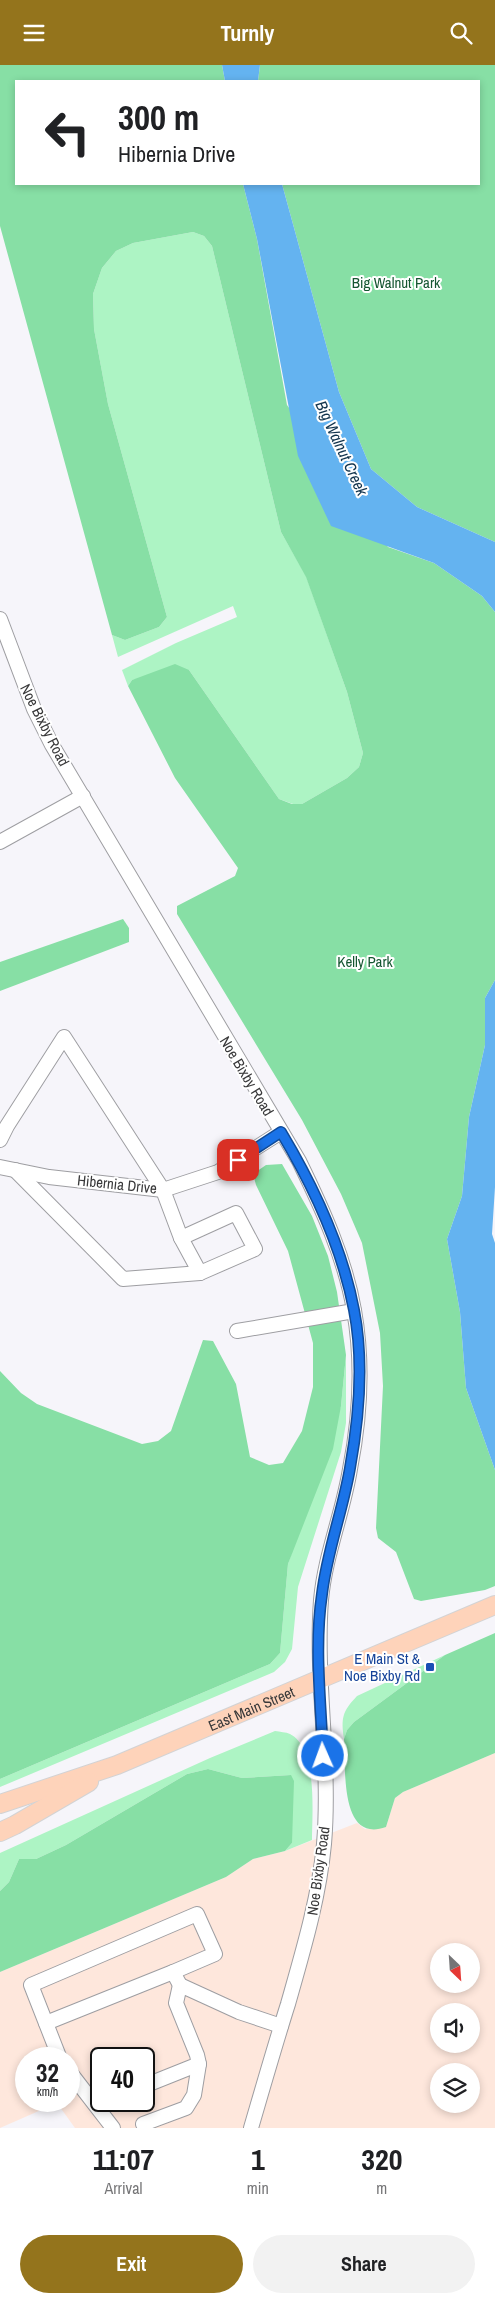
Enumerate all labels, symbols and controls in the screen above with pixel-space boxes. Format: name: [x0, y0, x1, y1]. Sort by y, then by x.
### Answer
text: Turnly: [221, 18, 274, 48]
icon: menu: [20, 19, 48, 47]
icon: search: [447, 19, 475, 47]
text: 300 m: [118, 94, 199, 141]
icon: left: [35, 100, 100, 165]
text: Hibernia Drive: [118, 139, 235, 169]
park label: Big Walnut Park: [352, 272, 441, 293]
water label: Big Walnut Creek: [310, 397, 374, 500]
street label: Noe Bixby Road: [15, 680, 75, 770]
park label: Kelly Park: [337, 951, 394, 972]
street label: Noe Bixby Road: [215, 1032, 279, 1120]
pin: [217, 1139, 259, 1181]
icon: arrive: [224, 1146, 252, 1174]
street label: Hibernia Drive: [76, 1169, 158, 1199]
place label: E Main St & Noe Bixby Rd: [344, 1648, 421, 1686]
marker: E Main St & Noe Bixby Rd: [424, 1661, 436, 1673]
street label: East Main Street: [205, 1680, 298, 1736]
position arrow: [296, 1729, 348, 1781]
street label: Noe Bixby Road: [301, 1825, 335, 1917]
north arrow: [430, 1943, 480, 1993]
map controls: [430, 1943, 480, 2113]
button: sound: [430, 2003, 480, 2053]
speed limit sign: 40: [90, 2047, 155, 2112]
text: 32: [36, 2056, 59, 2090]
button: layers: [430, 2063, 480, 2113]
text: km/h: [37, 2084, 58, 2100]
text: 11:07: [93, 2139, 154, 2179]
text: 1: [251, 2139, 265, 2179]
text: 320: [361, 2139, 402, 2179]
text: Arrival: [104, 2177, 142, 2199]
text: min: [247, 2177, 269, 2199]
text: m: [376, 2177, 387, 2199]
button: Exit: [20, 2235, 243, 2293]
button: Share: [253, 2235, 475, 2293]

